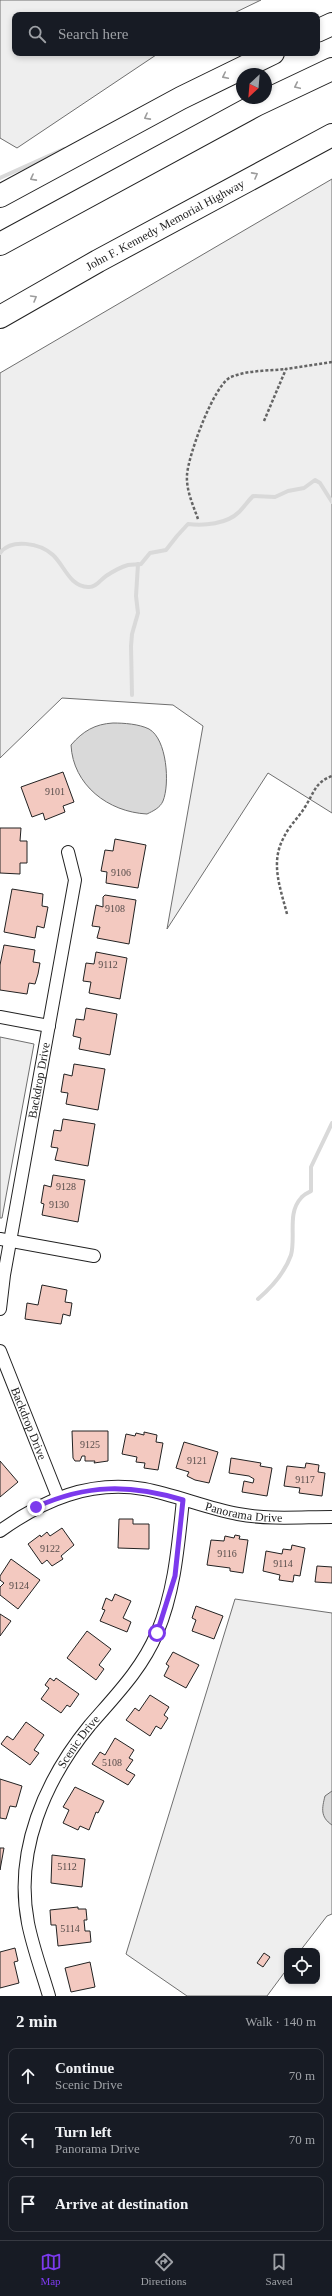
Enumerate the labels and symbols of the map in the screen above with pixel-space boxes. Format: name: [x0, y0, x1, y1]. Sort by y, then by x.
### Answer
north arrow: [236, 68, 272, 104]
one-way arrow: [222, 71, 229, 79]
one-way arrow: [293, 81, 301, 89]
one-way arrow: [144, 112, 151, 119]
one-way arrow: [251, 173, 258, 180]
one-way arrow: [30, 174, 37, 181]
street label: John F. Kennedy Memorial Highway: [83, 177, 247, 273]
one-way arrow: [30, 295, 37, 302]
house number: 9101: [45, 786, 65, 797]
house number: 9106: [111, 867, 131, 878]
house number: 9108: [105, 903, 125, 914]
house number: 9112: [98, 959, 118, 970]
street label: Backdrop Drive: [25, 1041, 53, 1119]
house number: 9128: [56, 1181, 76, 1192]
house number: 9130: [49, 1199, 69, 1210]
street label: Backdrop Drive: [8, 1385, 50, 1462]
house number: 9125: [80, 1439, 100, 1450]
house number: 9121: [187, 1455, 207, 1466]
house number: 9117: [295, 1474, 315, 1485]
route end: [27, 1498, 45, 1516]
street label: Panorama Drive: [203, 1499, 283, 1525]
house number: 9122: [40, 1543, 60, 1554]
house number: 9116: [217, 1548, 237, 1559]
house number: 9114: [273, 1558, 293, 1569]
house number: 9124: [9, 1580, 29, 1591]
route start: [148, 1624, 166, 1642]
street label: Scenic Drive: [54, 1712, 102, 1771]
house number: 5108: [102, 1757, 122, 1768]
house number: 5112: [57, 1861, 77, 1872]
house number: 5114: [60, 1923, 80, 1934]

